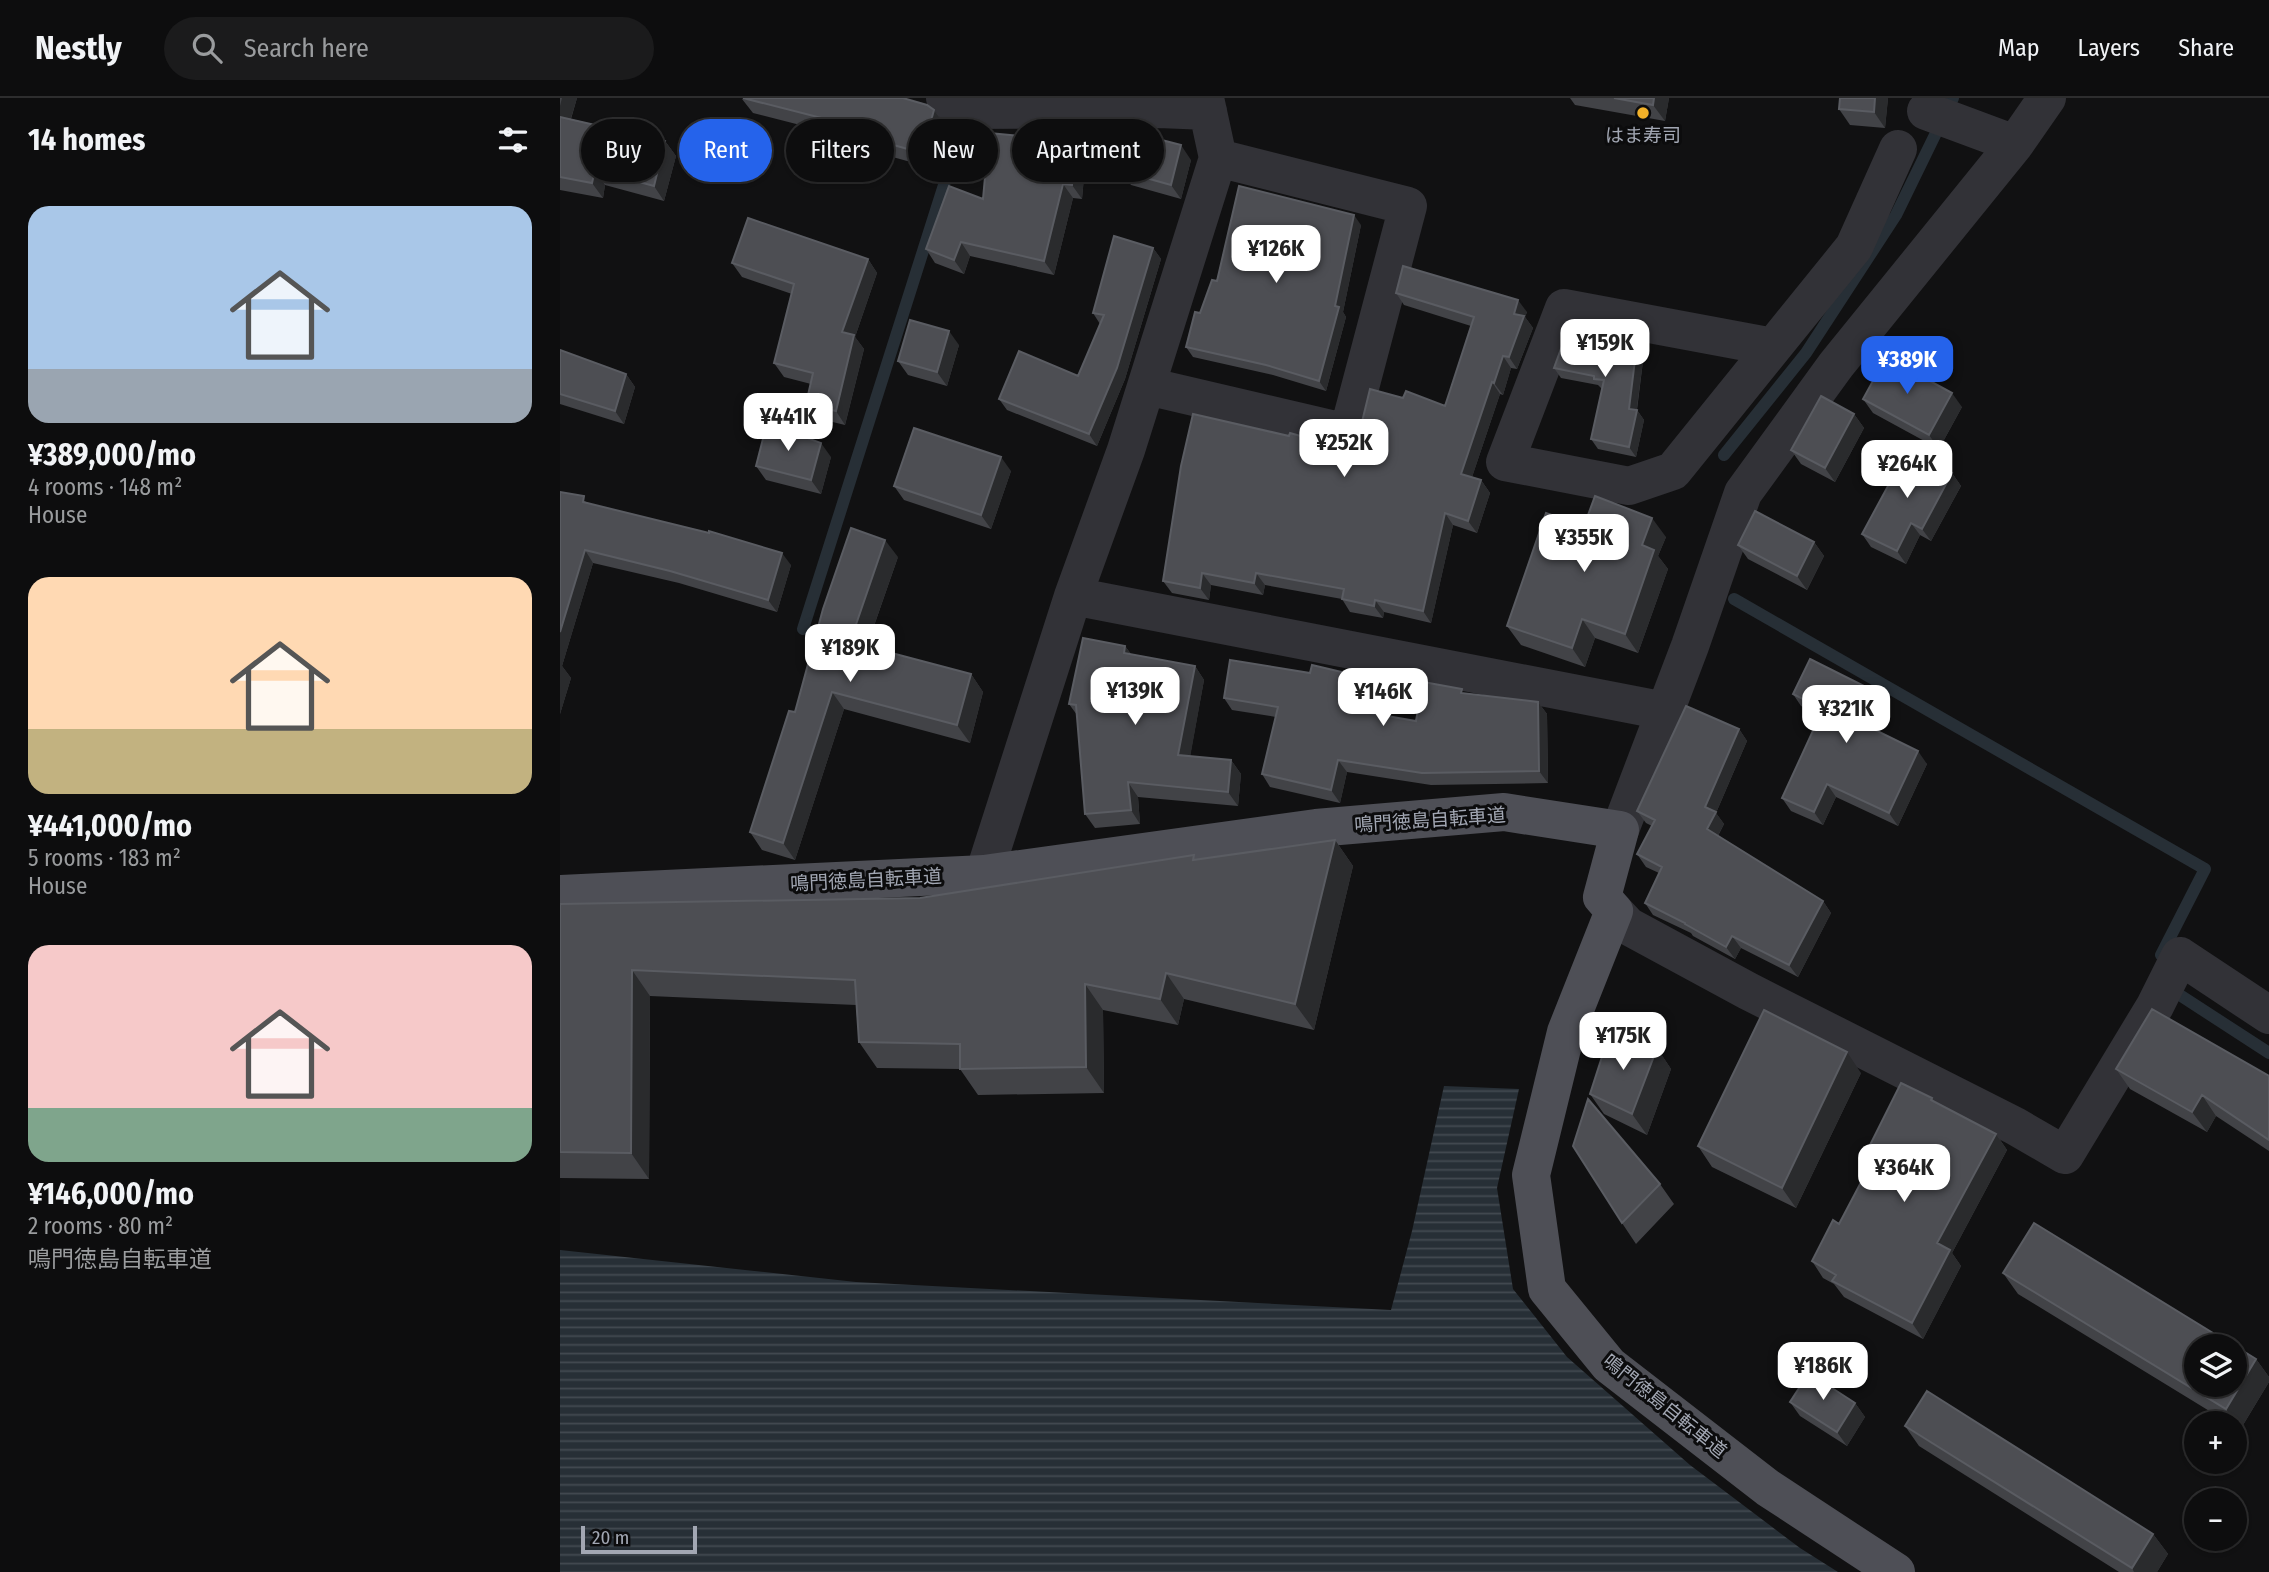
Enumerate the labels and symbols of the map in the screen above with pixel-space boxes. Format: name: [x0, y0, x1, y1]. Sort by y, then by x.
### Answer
marker: はま寿司: [1635, 105, 1651, 121]
place label: はま寿司: [1605, 124, 1681, 147]
pin: ¥126K: [1227, 226, 1325, 285]
pin: ¥159K: [1556, 320, 1654, 379]
pin: ¥389K: [1858, 336, 1956, 396]
pin: ¥441K: [739, 394, 837, 453]
pin: ¥252K: [1295, 420, 1393, 479]
pin: ¥264K: [1858, 440, 1956, 500]
pin: ¥355K: [1535, 514, 1633, 574]
pin: ¥189K: [801, 624, 899, 684]
pin: ¥139K: [1086, 668, 1184, 727]
pin: ¥146K: [1334, 668, 1432, 728]
pin: ¥321K: [1797, 686, 1895, 745]
street label: 鳴門徳島自転車道: [1353, 803, 1507, 837]
street label: 鳴門徳島自転車道: [789, 865, 943, 895]
pin: ¥175K: [1574, 1012, 1672, 1072]
pin: ¥364K: [1855, 1144, 1953, 1204]
pin: ¥186K: [1774, 1342, 1872, 1402]
street label: 鳴門徳島自転車道: [1599, 1349, 1731, 1463]
scale bar: [581, 1523, 696, 1555]

